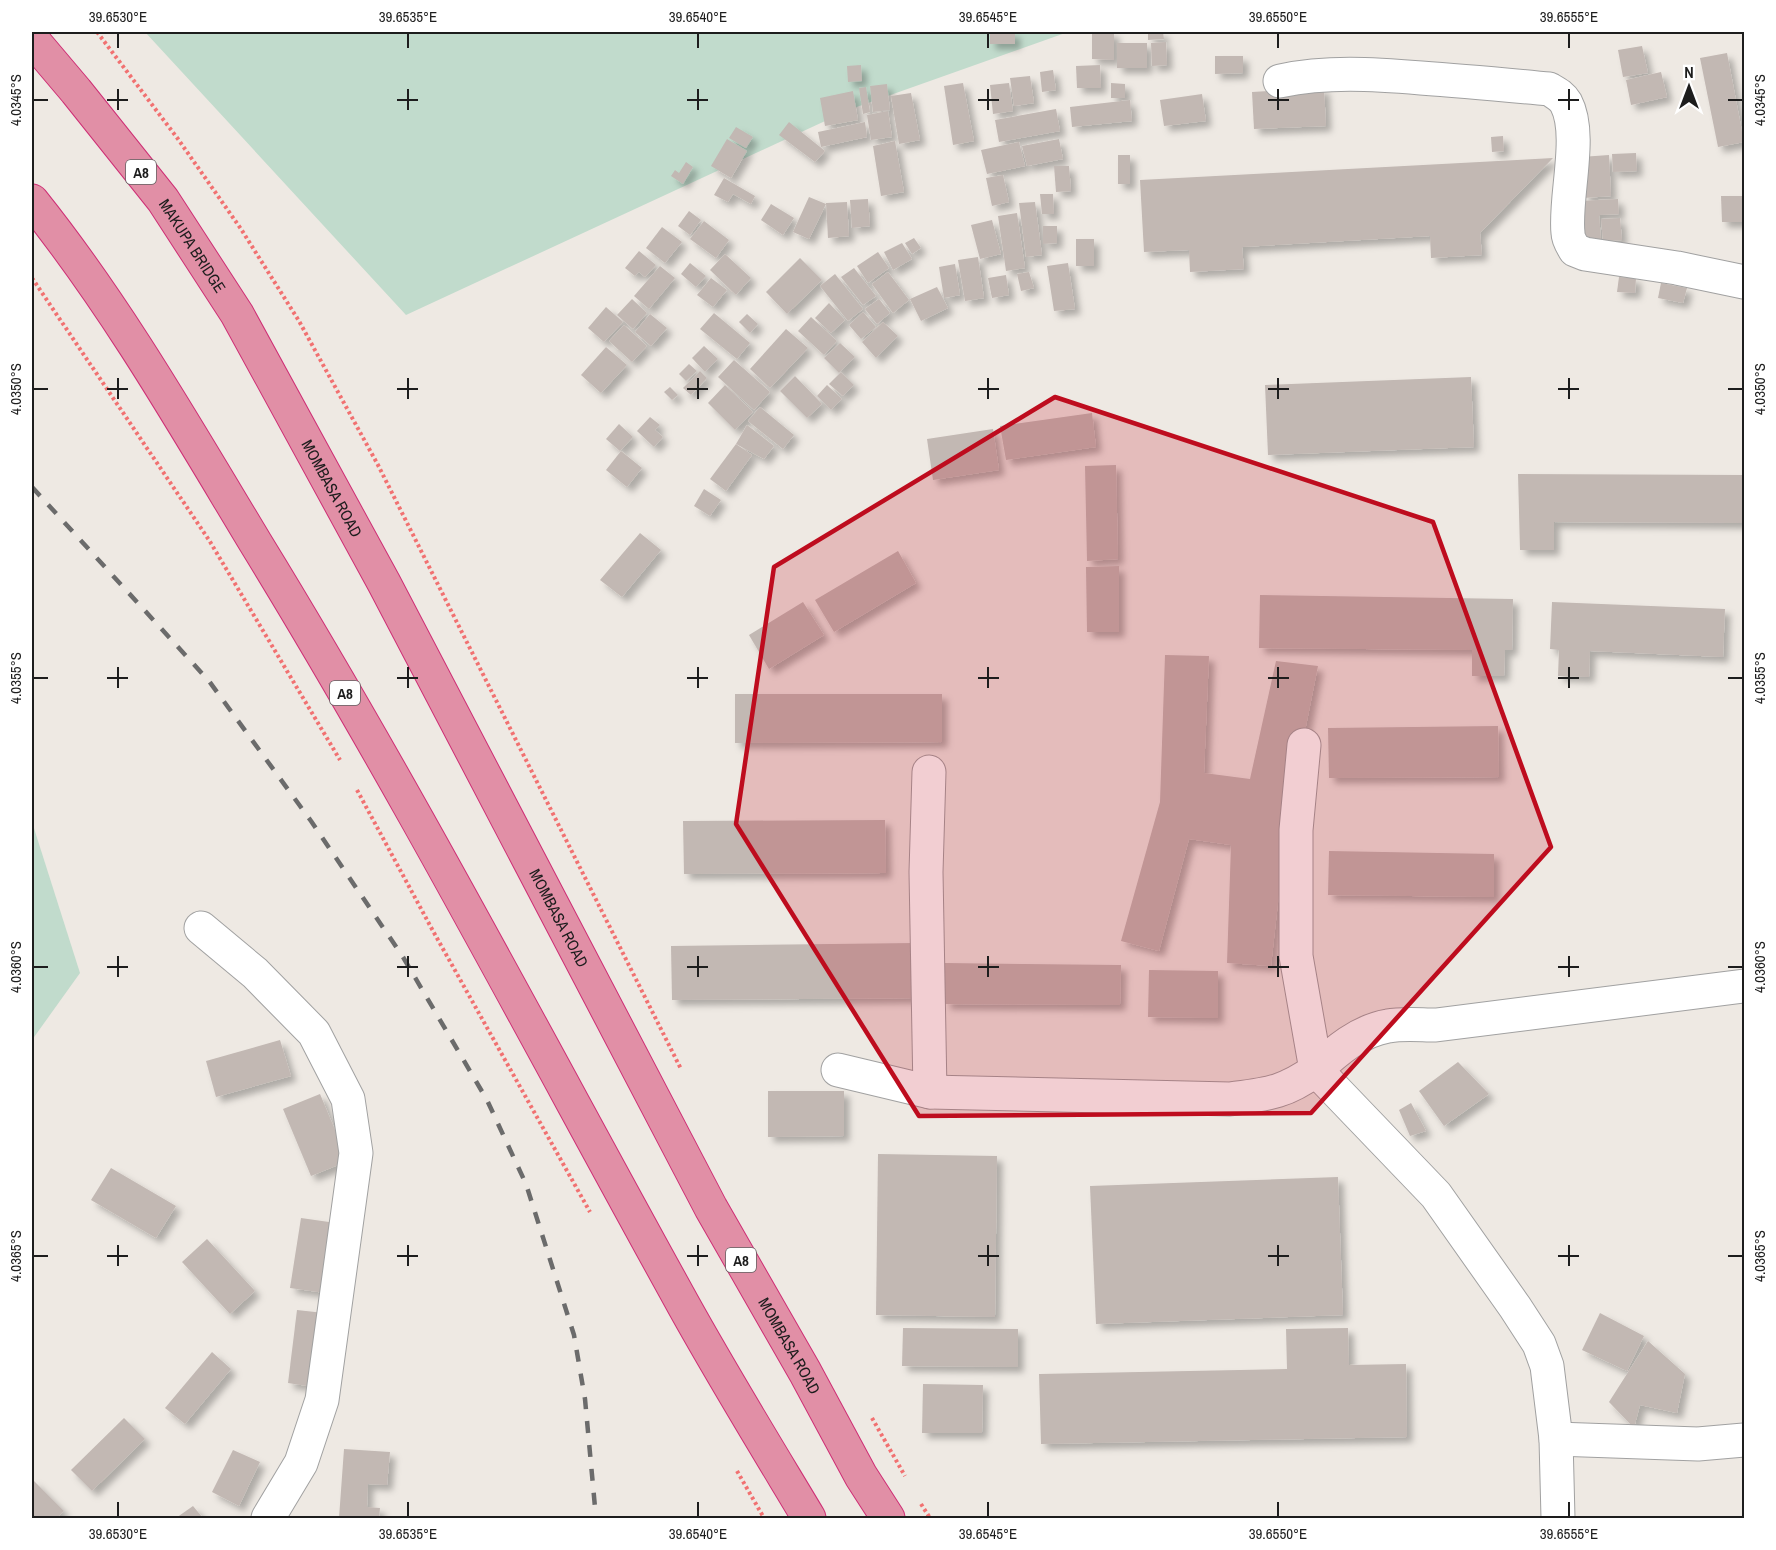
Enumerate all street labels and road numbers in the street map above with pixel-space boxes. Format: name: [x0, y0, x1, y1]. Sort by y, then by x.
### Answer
road number: A8: [126, 160, 156, 184]
street label: MAKUPA BRIDGE: [154, 194, 231, 297]
street label: MOMBASA ROAD: [297, 436, 368, 541]
road number: A8: [330, 681, 360, 705]
street label: MOMBASA ROAD: [524, 865, 594, 971]
road number: A8: [726, 1248, 756, 1272]
street label: MOMBASA ROAD: [753, 1293, 826, 1398]

